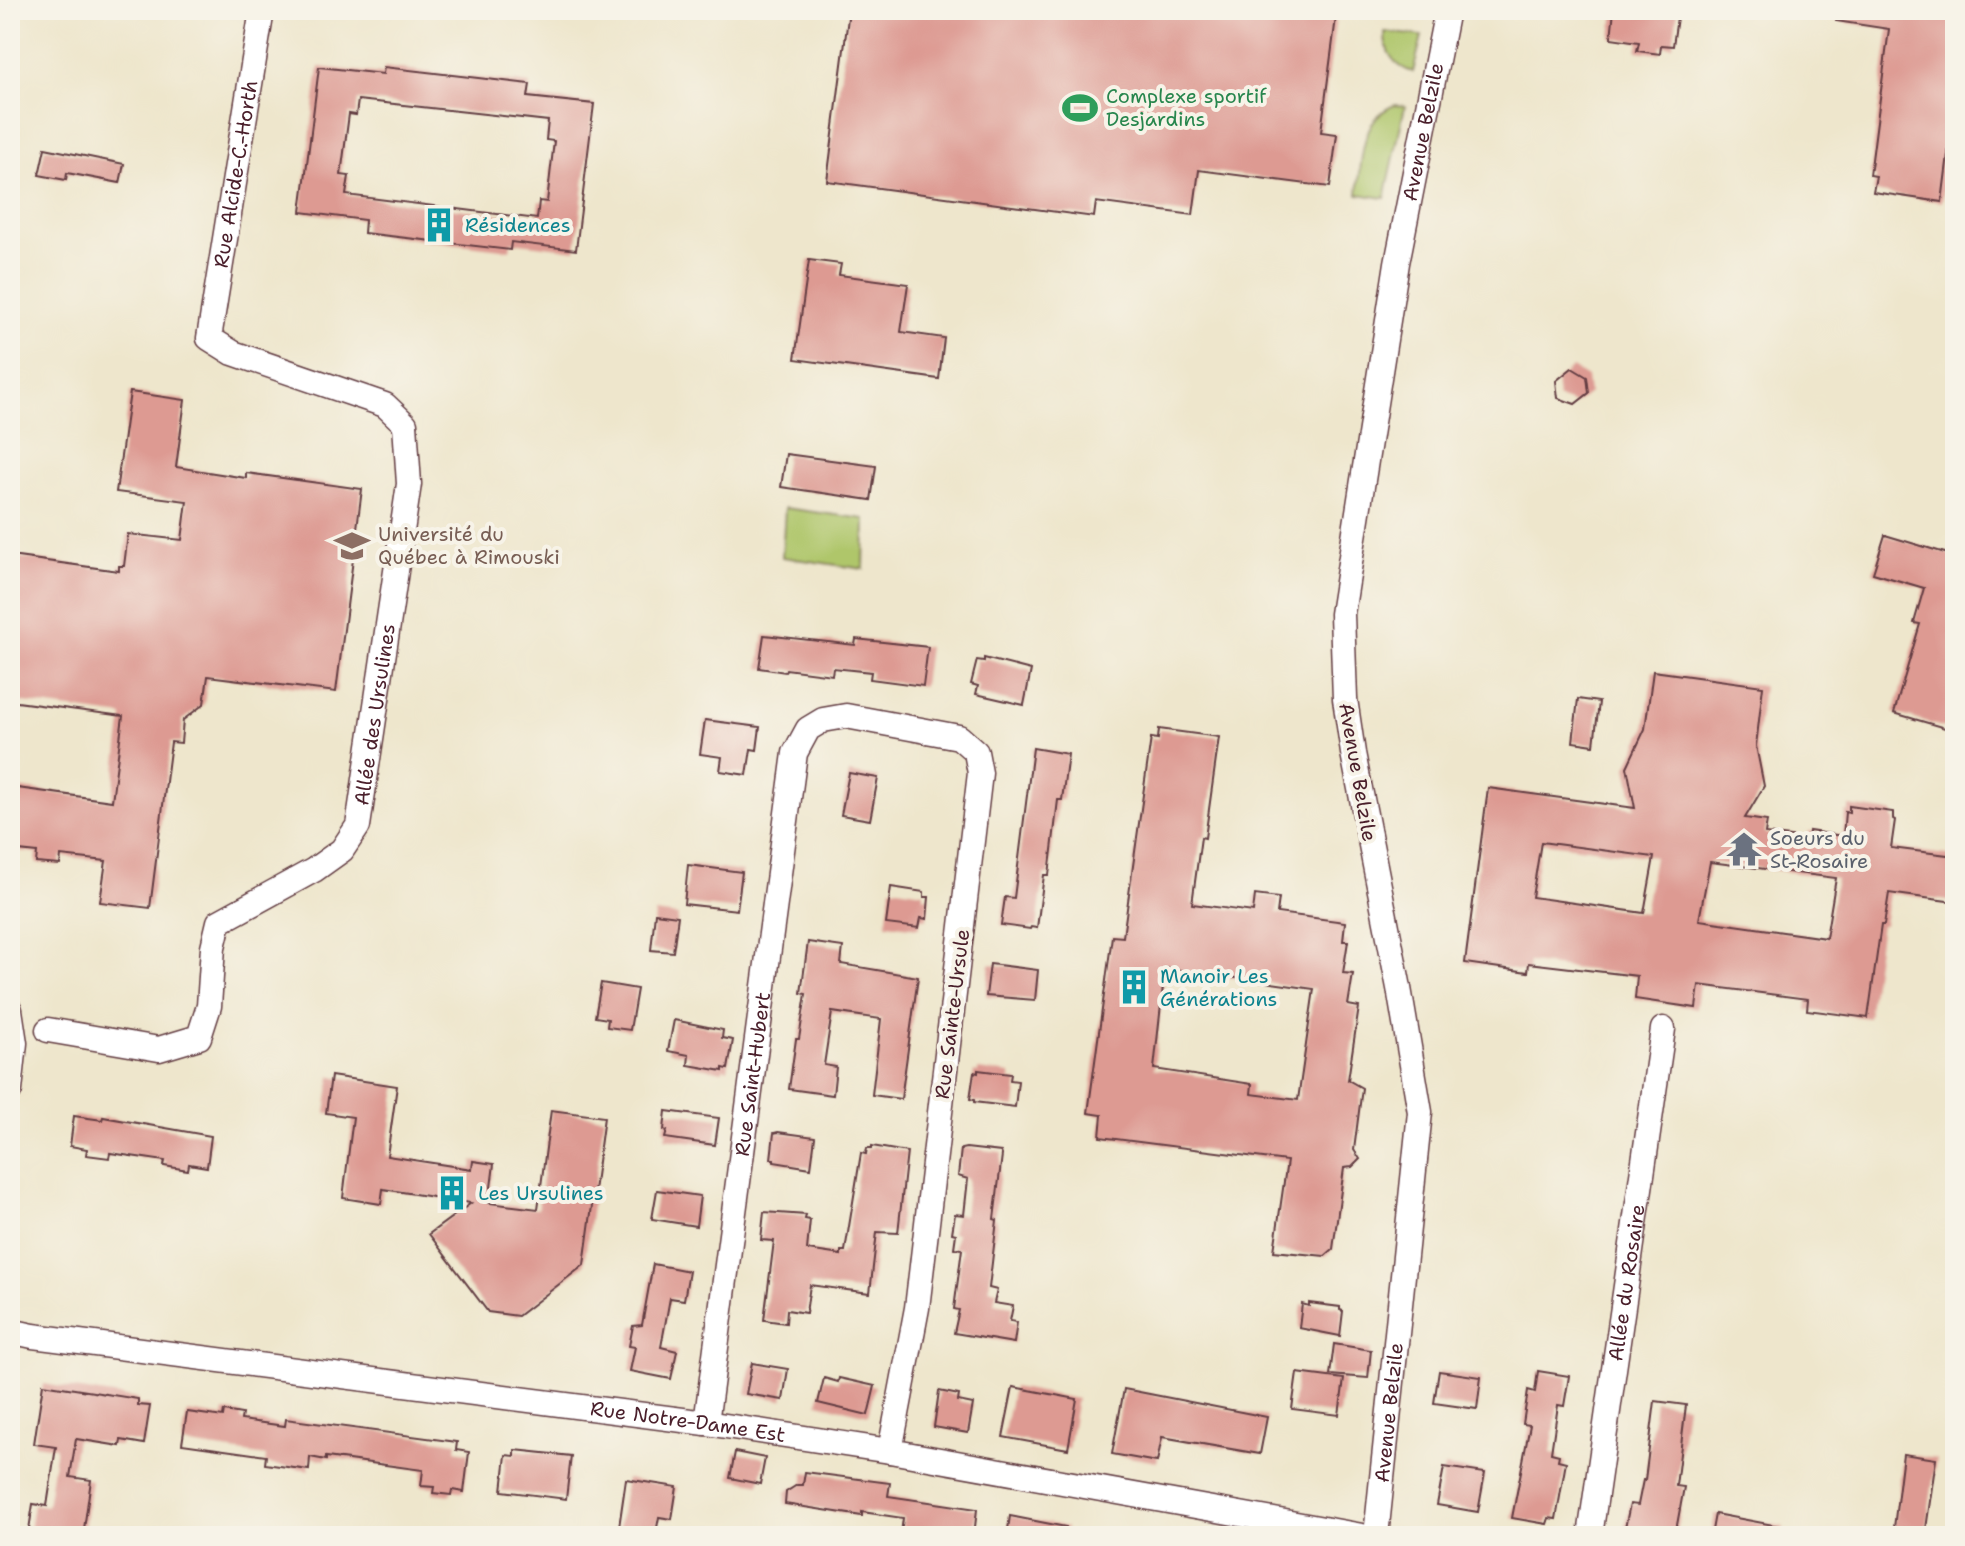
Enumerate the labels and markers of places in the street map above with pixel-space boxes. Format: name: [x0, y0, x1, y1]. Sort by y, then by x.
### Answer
place label: Complexe sportif Desjardins: [1106, 83, 1267, 132]
sports icon: Complexe sportif Desjardins: [1061, 89, 1099, 127]
building icon: Résidences: [420, 206, 458, 244]
place label: Résidences: [465, 212, 571, 238]
place label: Université du Québec à Rimouski: [378, 521, 560, 570]
school or university icon: Université du Québec à Rimouski: [333, 527, 371, 565]
place label: Soeurs du St-Rosaire: [1770, 825, 1868, 874]
temple icon: Soeurs du St-Rosaire: [1725, 830, 1763, 868]
place label: Manoir Les Générations: [1160, 963, 1277, 1012]
building icon: Manoir Les Générations: [1115, 968, 1153, 1006]
building icon: Les Ursulines: [433, 1174, 471, 1212]
place label: Les Ursulines: [478, 1180, 604, 1206]

